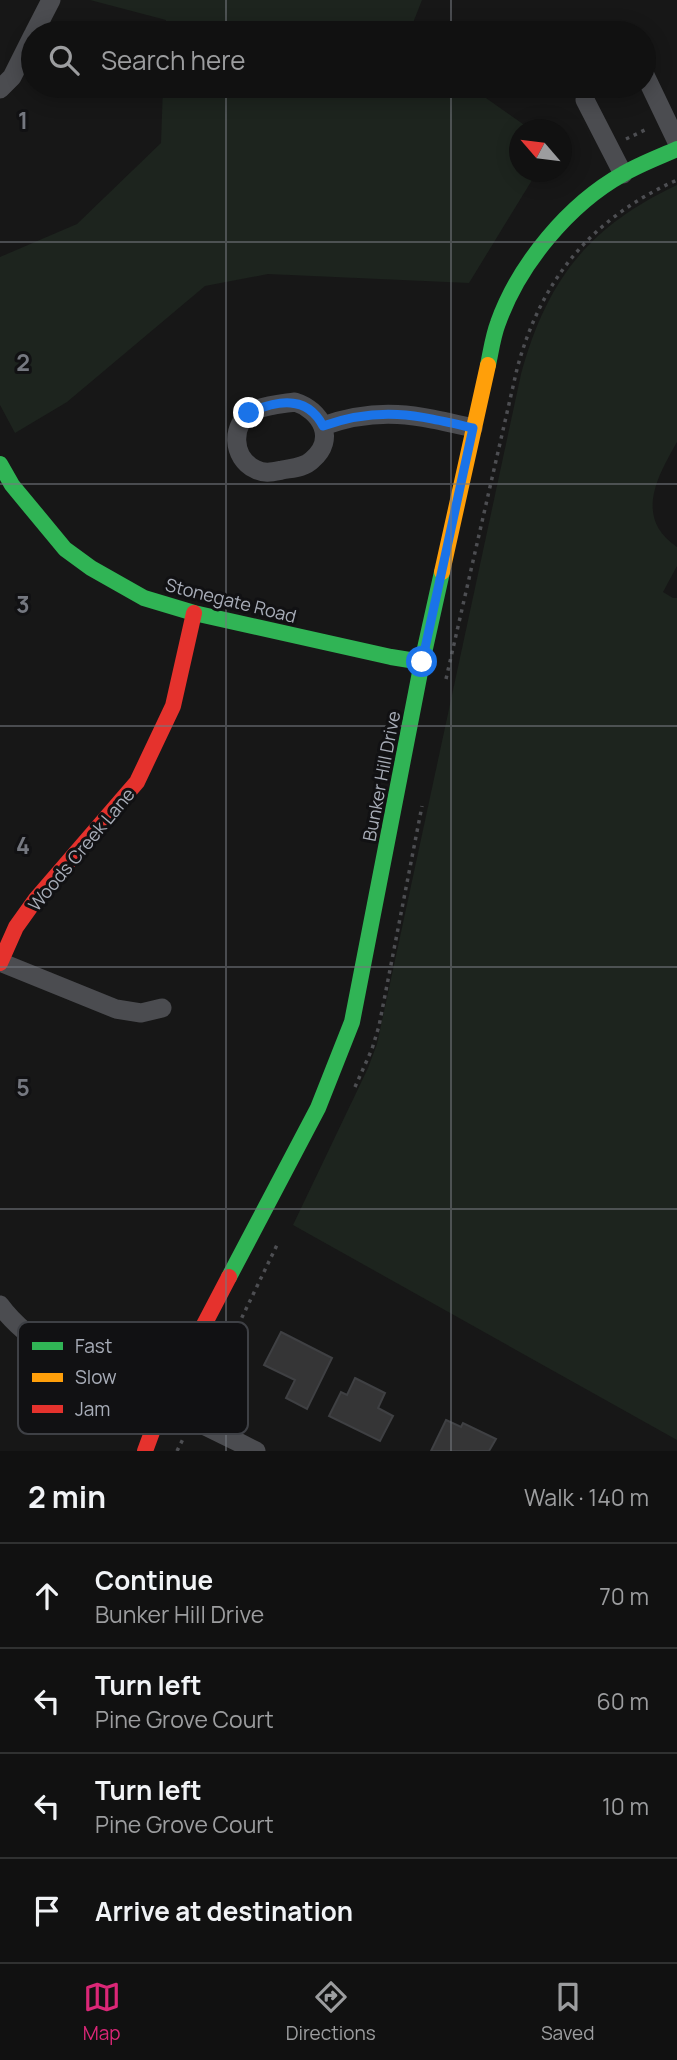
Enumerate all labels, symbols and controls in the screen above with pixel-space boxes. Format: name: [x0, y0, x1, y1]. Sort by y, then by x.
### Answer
search box: [21, 21, 656, 98]
icon: search: [45, 41, 83, 79]
text: Search here: [101, 42, 246, 78]
text: 1: [18, 104, 28, 136]
north arrow: [509, 119, 572, 182]
text: 2: [16, 346, 30, 378]
route end: [233, 397, 264, 428]
street label: Stonegate Road: [163, 572, 299, 628]
text: 3: [16, 588, 30, 620]
route start: [406, 646, 437, 677]
street label: Bunker Hill Drive: [357, 709, 405, 843]
street label: Woods Creek Lane: [22, 782, 140, 916]
text: 4: [16, 829, 30, 861]
text: 5: [16, 1071, 30, 1103]
legend: [18, 1322, 248, 1434]
text: Fast: [75, 1333, 112, 1359]
text: Slow: [75, 1364, 117, 1390]
text: Jam: [75, 1396, 110, 1422]
text: 2 min: [28, 1476, 106, 1517]
text: Walk · 140 m: [524, 1481, 649, 1513]
text: Continue: [95, 1562, 213, 1598]
icon: ahead: [28, 1577, 66, 1615]
text: 70 m: [599, 1580, 649, 1612]
text: Bunker Hill Drive: [95, 1598, 264, 1630]
text: Turn left: [95, 1667, 202, 1703]
icon: left: [28, 1682, 66, 1720]
text: 60 m: [597, 1685, 649, 1717]
text: Pine Grove Court: [95, 1703, 274, 1735]
text: Turn left: [95, 1772, 202, 1808]
icon: left: [28, 1787, 66, 1825]
text: 10 m: [602, 1790, 649, 1822]
text: Pine Grove Court: [95, 1808, 274, 1840]
icon: arrive: [28, 1892, 66, 1930]
text: Arrive at destination: [95, 1893, 353, 1929]
tab: Map: [83, 1978, 121, 2046]
tab: Directions: [286, 1978, 376, 2046]
tab: Saved: [541, 1978, 594, 2046]

